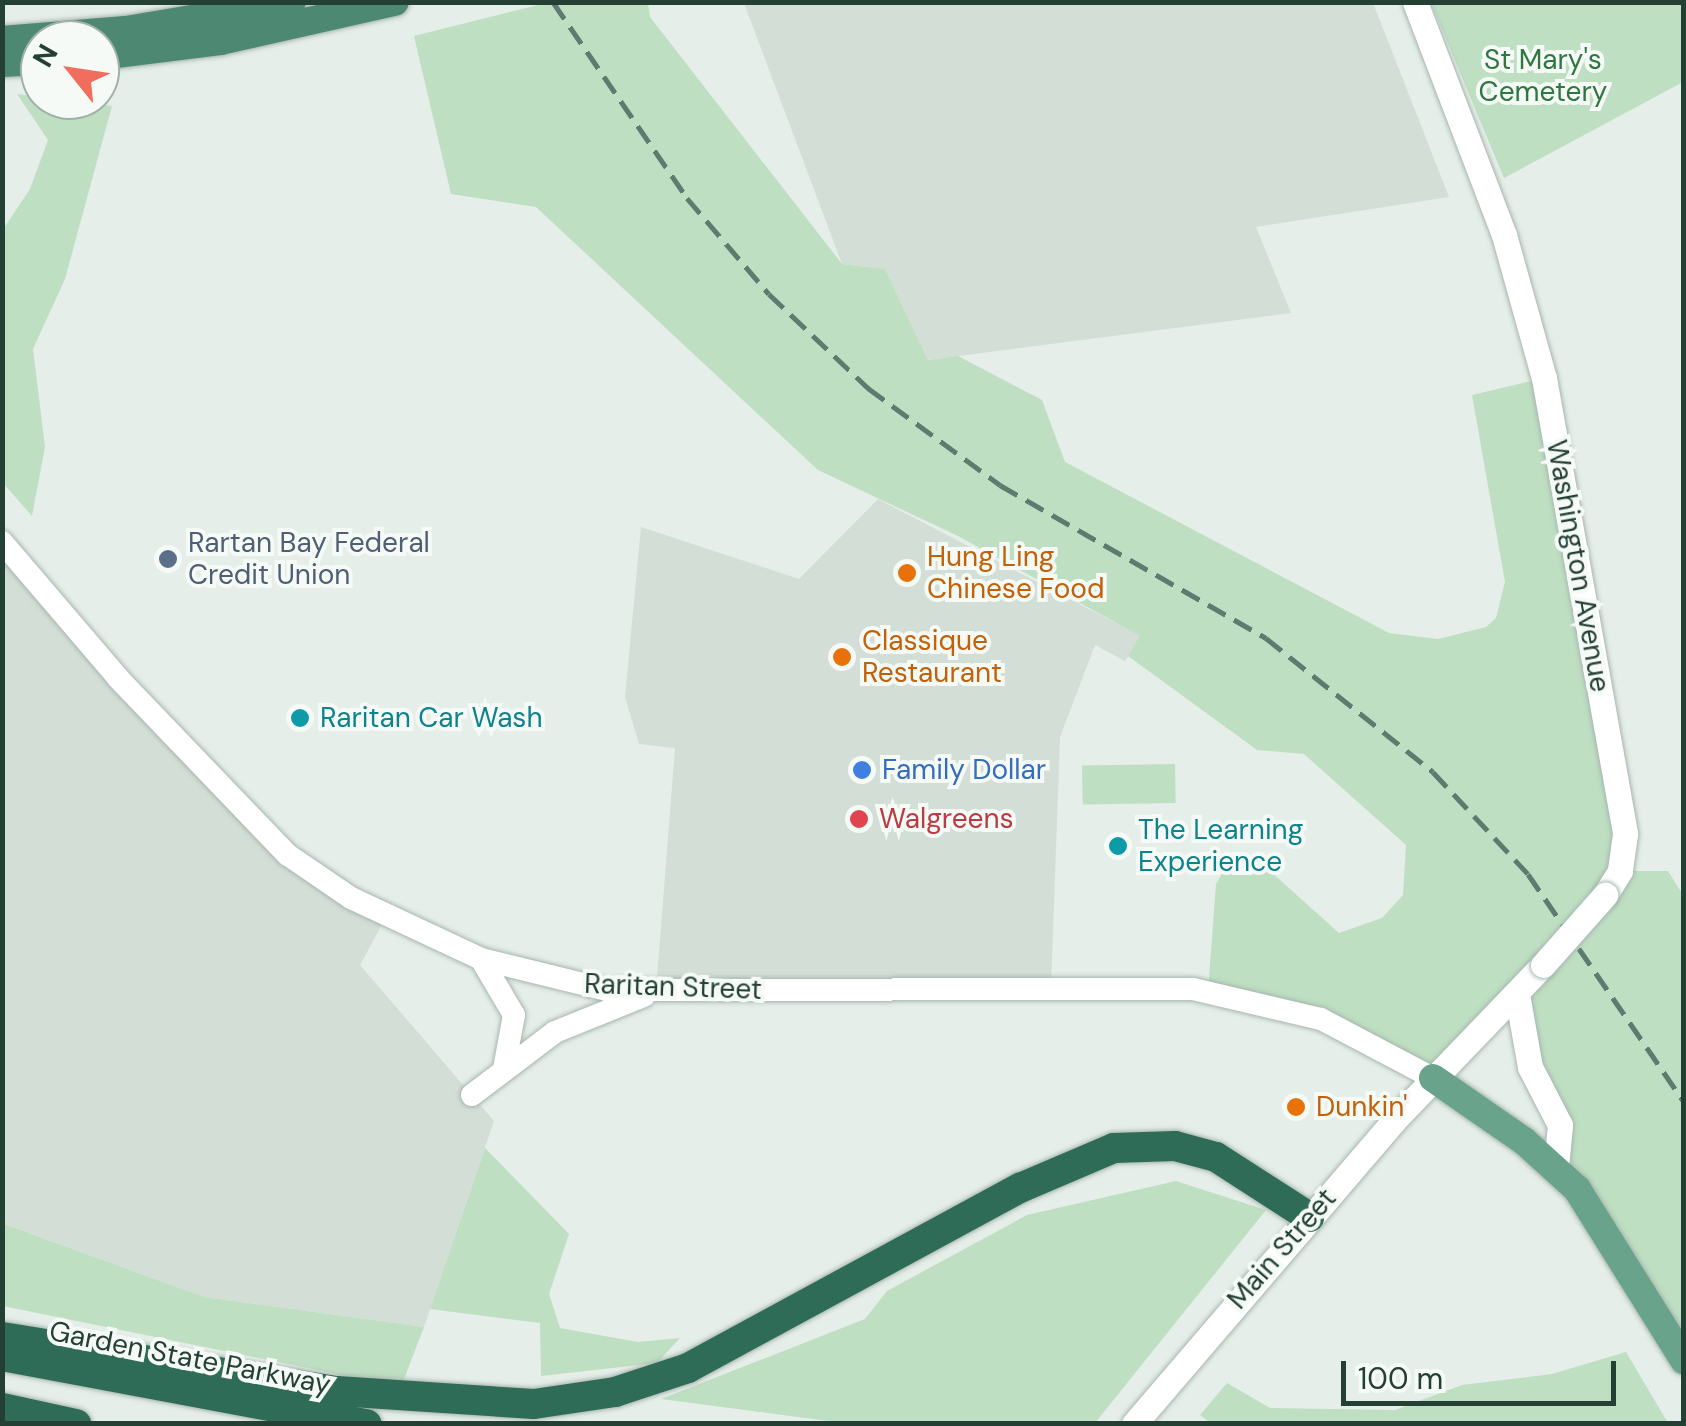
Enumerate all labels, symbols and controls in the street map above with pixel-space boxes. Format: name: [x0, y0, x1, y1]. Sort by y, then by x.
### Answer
north arrow: [20, 20, 120, 120]
text: N: [24, 38, 66, 74]
park label: St Mary's Cemetery: [1479, 43, 1607, 109]
street label: Washington Avenue: [1539, 437, 1617, 695]
place label: Rartan Bay Federal Credit Union: [188, 526, 430, 592]
place label: Hung Ling Chinese Food: [927, 540, 1104, 606]
marker: Rartan Bay Federal Credit Union: [157, 548, 179, 570]
marker: Hung Ling Chinese Food: [896, 562, 918, 584]
place label: Classique Restaurant: [862, 624, 1002, 690]
marker: Classique Restaurant: [831, 646, 853, 668]
place label: Raritan Car Wash: [320, 701, 543, 735]
marker: Raritan Car Wash: [289, 707, 311, 729]
place label: Family Dollar: [882, 753, 1046, 787]
marker: Family Dollar: [851, 759, 873, 781]
place label: Walgreens: [879, 802, 1014, 836]
marker: Walgreens: [848, 808, 870, 830]
place label: The Learning Experience: [1138, 813, 1303, 879]
marker: The Learning Experience: [1107, 835, 1129, 857]
street label: Raritan Street: [584, 967, 762, 1007]
place label: Dunkin': [1316, 1090, 1407, 1124]
marker: Dunkin': [1285, 1096, 1307, 1118]
street label: Main Street: [1221, 1182, 1343, 1316]
street label: Garden State Parkway: [47, 1314, 333, 1402]
scale bar: [1346, 1341, 1621, 1403]
text: 100 m: [1358, 1359, 1443, 1398]

